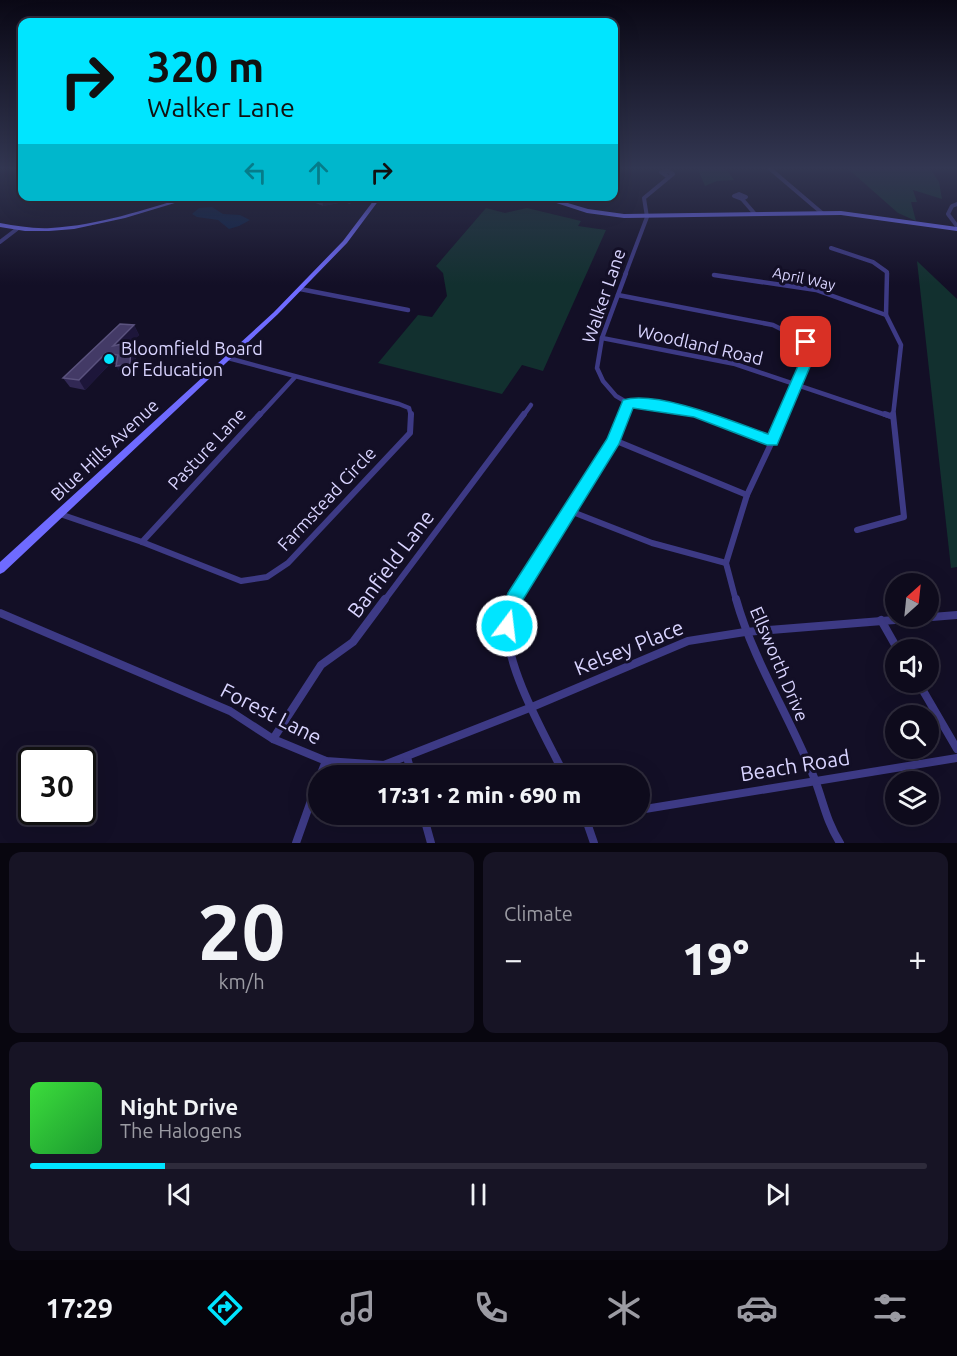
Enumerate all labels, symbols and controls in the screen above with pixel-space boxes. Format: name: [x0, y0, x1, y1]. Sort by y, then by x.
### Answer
icon: right: [48, 42, 126, 120]
text: 320 m: [147, 43, 264, 90]
text: Walker Lane: [147, 92, 295, 122]
icon: left: [239, 156, 272, 189]
icon: ahead: [302, 156, 335, 189]
icon: right: [365, 156, 398, 189]
street label: Walker Lane: [578, 246, 629, 346]
street label: April Way: [771, 264, 837, 293]
pin: [780, 316, 831, 367]
street label: Woodland Road: [635, 320, 765, 368]
icon: arrive: [789, 325, 822, 358]
place label: Bloomfield Board of Education: [121, 338, 263, 379]
marker: Bloomfield Board of Education: [102, 352, 116, 366]
street label: Blue Hills Avenue: [47, 394, 162, 504]
street label: Pasture Lane: [163, 403, 249, 493]
street label: Farmstead Circle: [273, 442, 379, 554]
street label: Banfield Lane: [342, 505, 438, 622]
north arrow: [885, 573, 939, 627]
map controls: [885, 573, 939, 825]
position arrow: [475, 594, 539, 658]
street label: Ellsworth Drive: [747, 603, 813, 724]
street label: Kelsey Place: [571, 614, 687, 680]
button: sound: [885, 639, 939, 693]
street label: Forest Lane: [217, 677, 326, 749]
button: search: [885, 705, 939, 759]
street label: Beach Road: [738, 745, 851, 786]
speed limit sign: 30: [18, 747, 96, 825]
button: layers: [885, 771, 939, 825]
text: 17:31 · 2 min · 690 m: [377, 782, 581, 807]
text: 20: [198, 887, 285, 975]
text: Climate: [504, 902, 573, 925]
text: 19°: [682, 933, 749, 984]
text: −: [504, 940, 523, 977]
text: +: [908, 940, 927, 977]
text: km/h: [218, 970, 265, 993]
text: Night Drive: [120, 1094, 238, 1119]
text: The Halogens: [120, 1119, 242, 1142]
icon: previous: [163, 1178, 196, 1211]
icon: pause: [462, 1178, 495, 1211]
icon: next: [761, 1178, 794, 1211]
icon: directions: [204, 1287, 246, 1329]
icon: music: [337, 1287, 379, 1329]
icon: phone: [470, 1287, 512, 1329]
icon: climate: [603, 1287, 645, 1329]
icon: car: [736, 1287, 778, 1329]
icon: filters: [869, 1287, 911, 1329]
text: 17:29: [46, 1293, 113, 1323]

